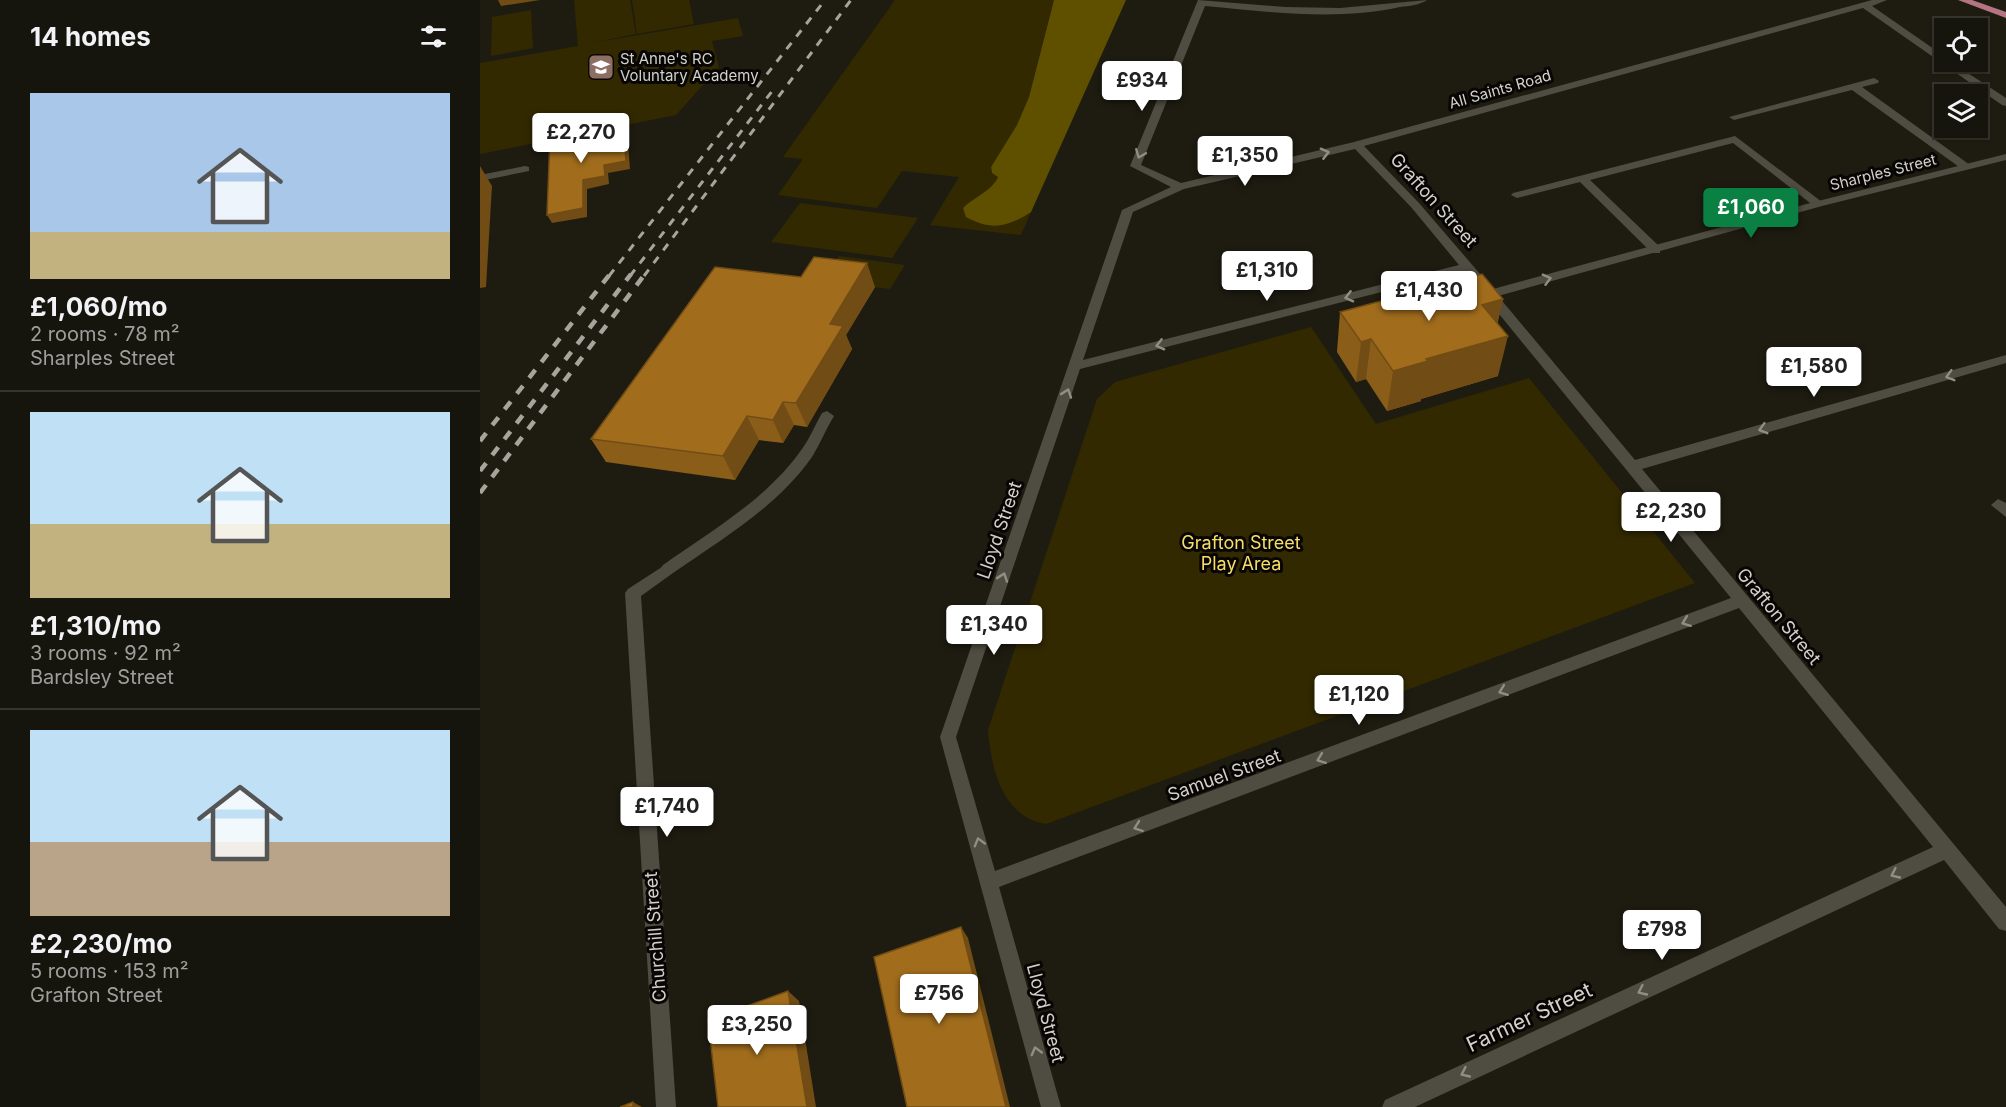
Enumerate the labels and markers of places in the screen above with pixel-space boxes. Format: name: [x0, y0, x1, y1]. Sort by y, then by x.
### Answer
place label: St Anne's RC Voluntary Academy: [620, 49, 759, 85]
school or university icon: St Anne's RC Voluntary Academy: [586, 52, 616, 82]
pin: £934: [1106, 61, 1178, 112]
pin: £2,270: [532, 113, 630, 164]
pin: £1,350: [1196, 136, 1294, 187]
pin: £1,060: [1702, 188, 1800, 239]
pin: £1,310: [1218, 251, 1316, 302]
pin: £1,430: [1380, 271, 1478, 322]
pin: £1,580: [1765, 347, 1863, 398]
pin: £2,230: [1622, 492, 1720, 543]
pin: £1,340: [945, 605, 1043, 656]
pin: £1,120: [1310, 675, 1408, 726]
pin: £1,740: [618, 787, 716, 838]
pin: £798: [1626, 910, 1698, 961]
pin: £756: [903, 974, 975, 1025]
pin: £3,250: [708, 1005, 806, 1056]

